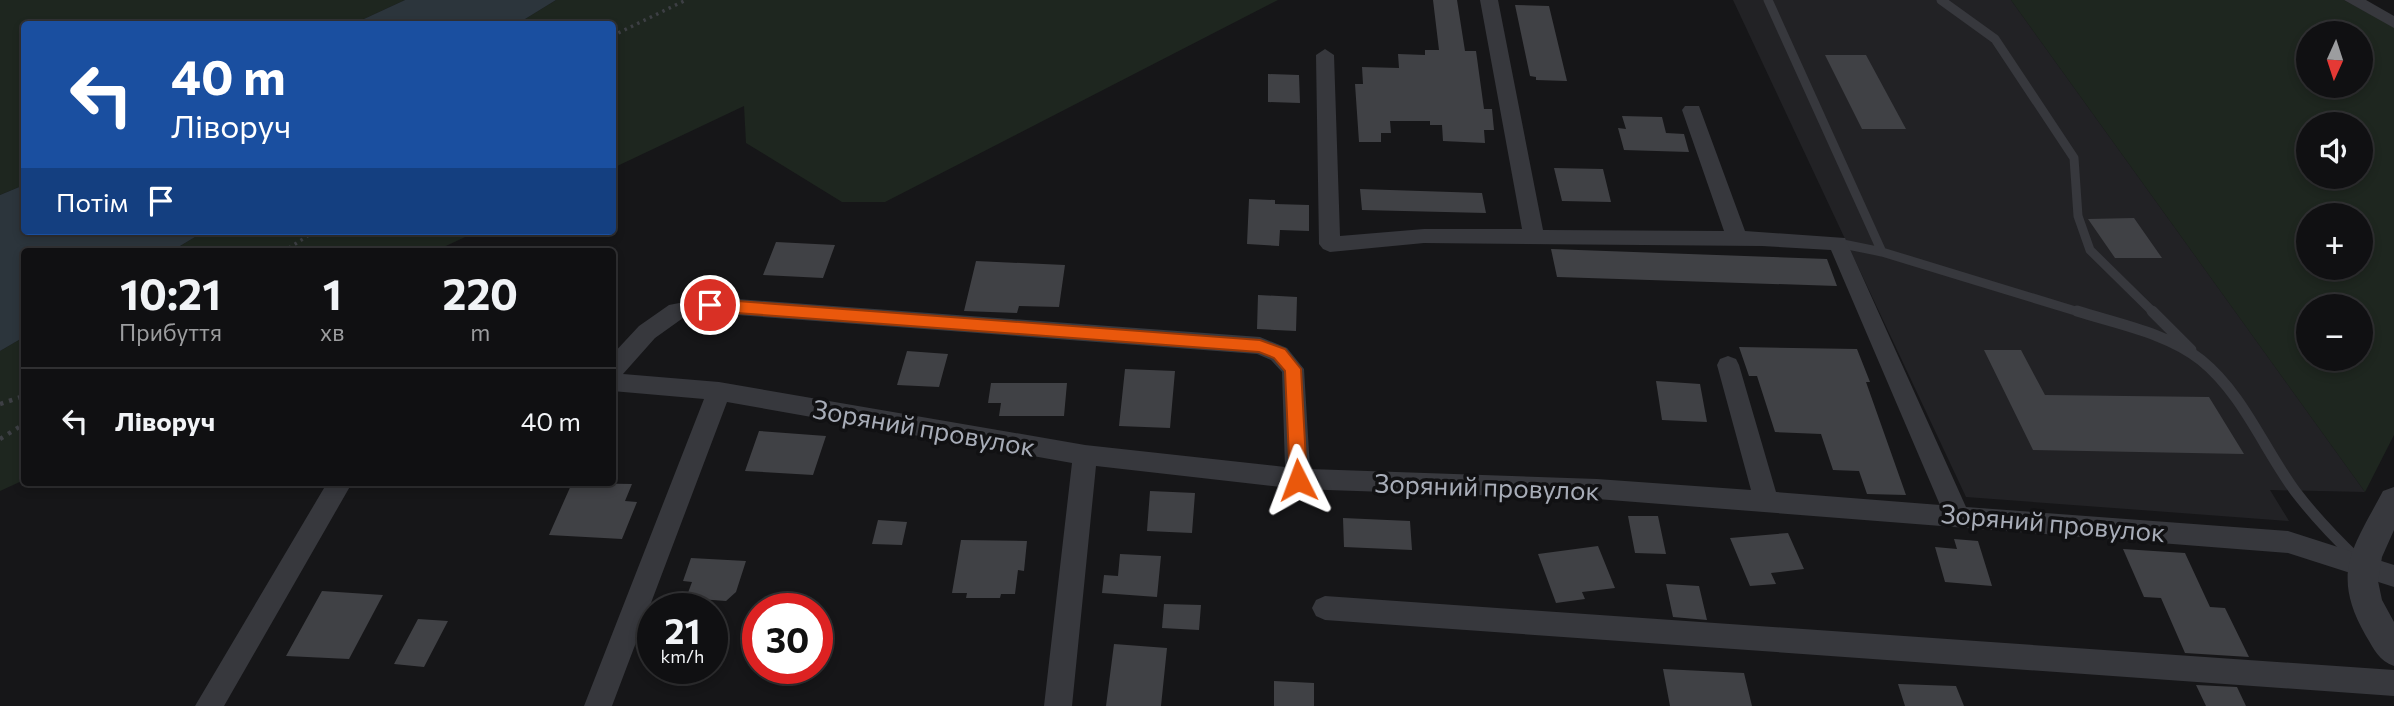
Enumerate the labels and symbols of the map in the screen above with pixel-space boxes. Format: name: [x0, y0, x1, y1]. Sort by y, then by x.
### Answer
north arrow: [2296, 21, 2373, 98]
pin: [680, 275, 740, 335]
street label: Зоряний провулок: [810, 392, 1038, 462]
position arrow: [1261, 443, 1335, 517]
street label: Зоряний провулок: [1374, 467, 1600, 505]
street label: Зоряний провулок: [1939, 497, 2167, 547]
speed limit sign: 30: [742, 593, 833, 684]

